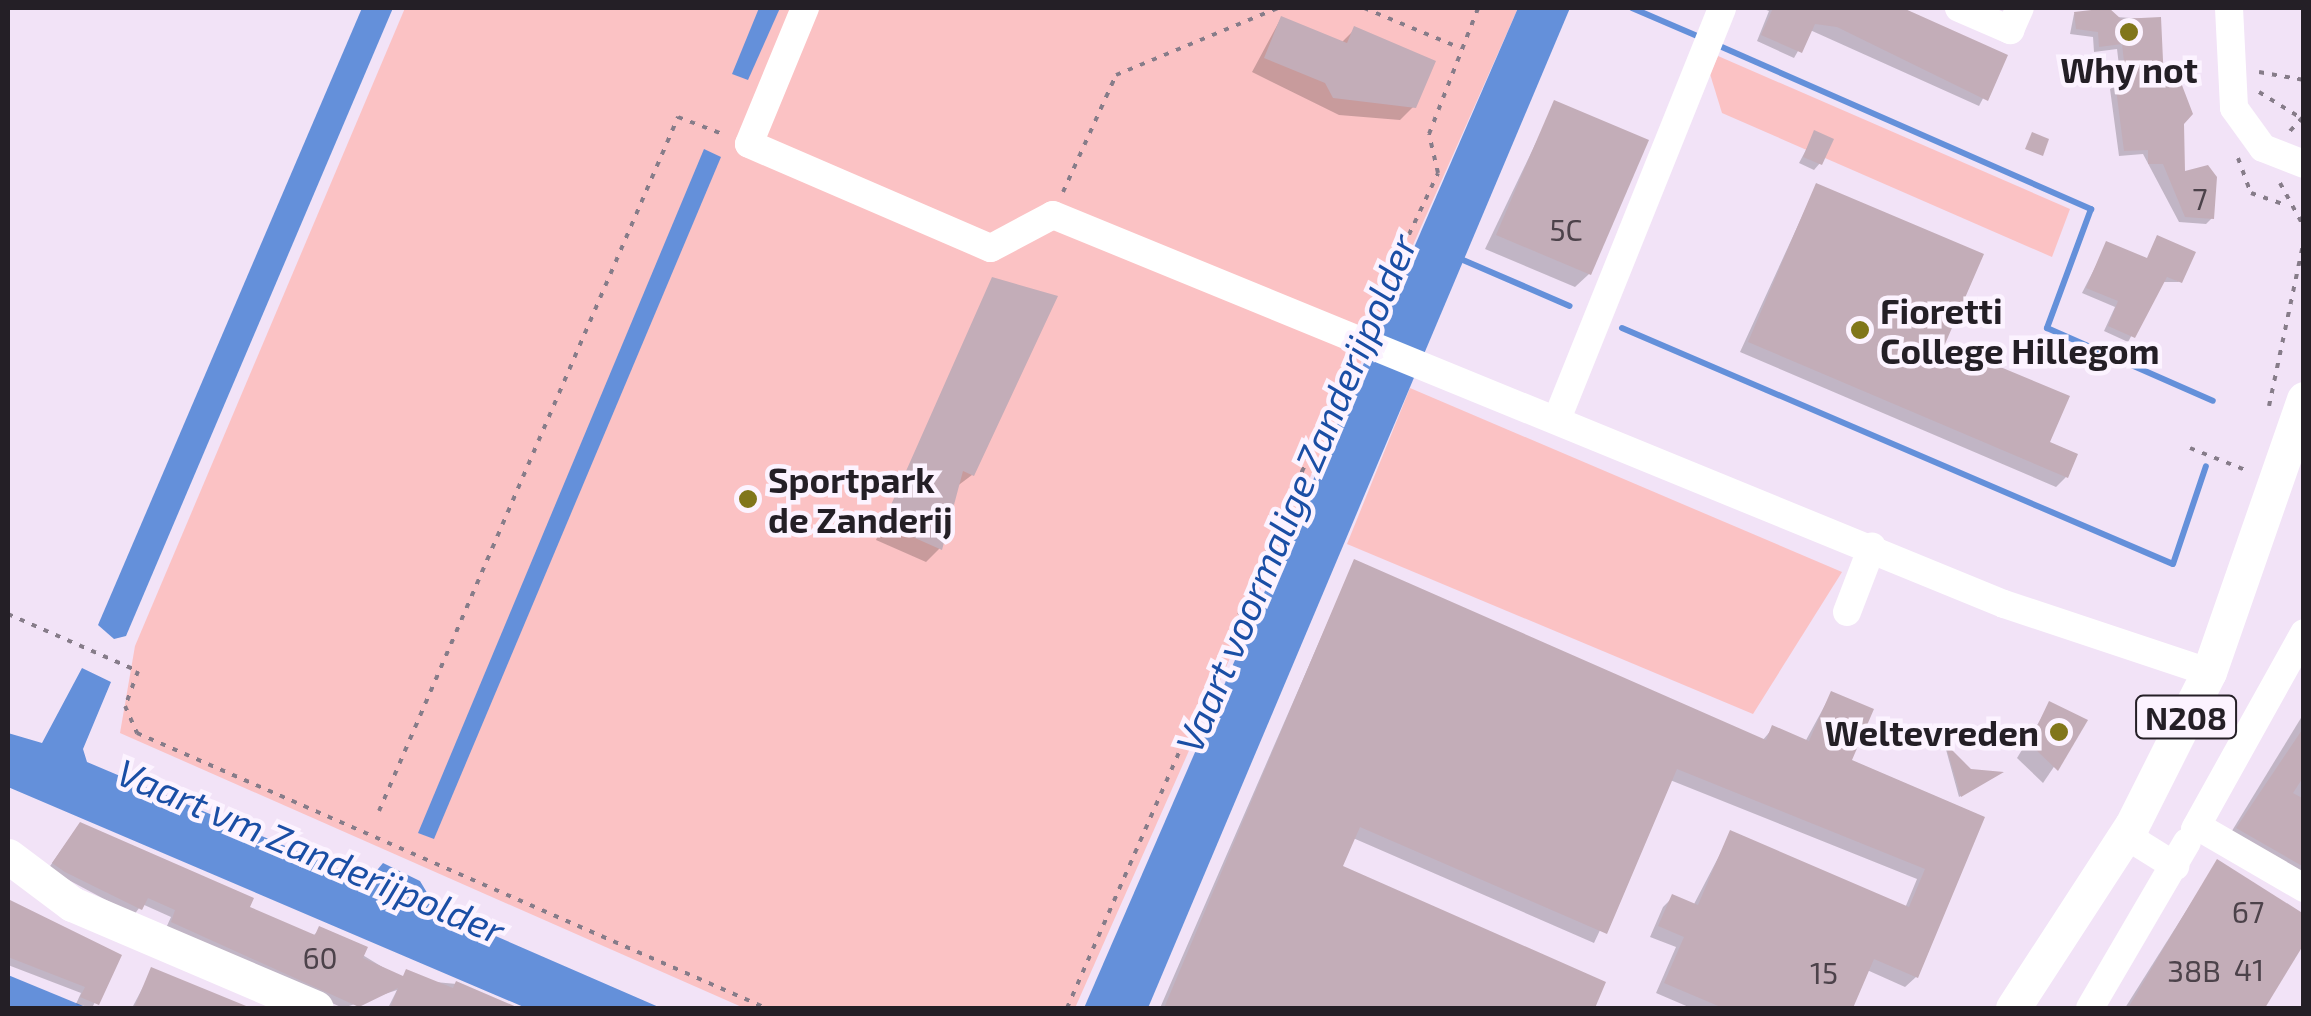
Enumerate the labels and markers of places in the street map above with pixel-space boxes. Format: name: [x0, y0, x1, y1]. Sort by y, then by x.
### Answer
marker: Why not: [2118, 21, 2140, 43]
place label: Why not: [2060, 48, 2198, 90]
place label: Fioretti College Hillegom: [1880, 289, 2160, 371]
marker: Fioretti College Hillegom: [1849, 319, 1871, 341]
place label: Sportpark de Zanderij: [768, 458, 953, 540]
marker: Sportpark de Zanderij: [737, 488, 759, 510]
place label: Weltevreden: [1825, 711, 2039, 753]
marker: Weltevreden: [2048, 721, 2070, 743]

